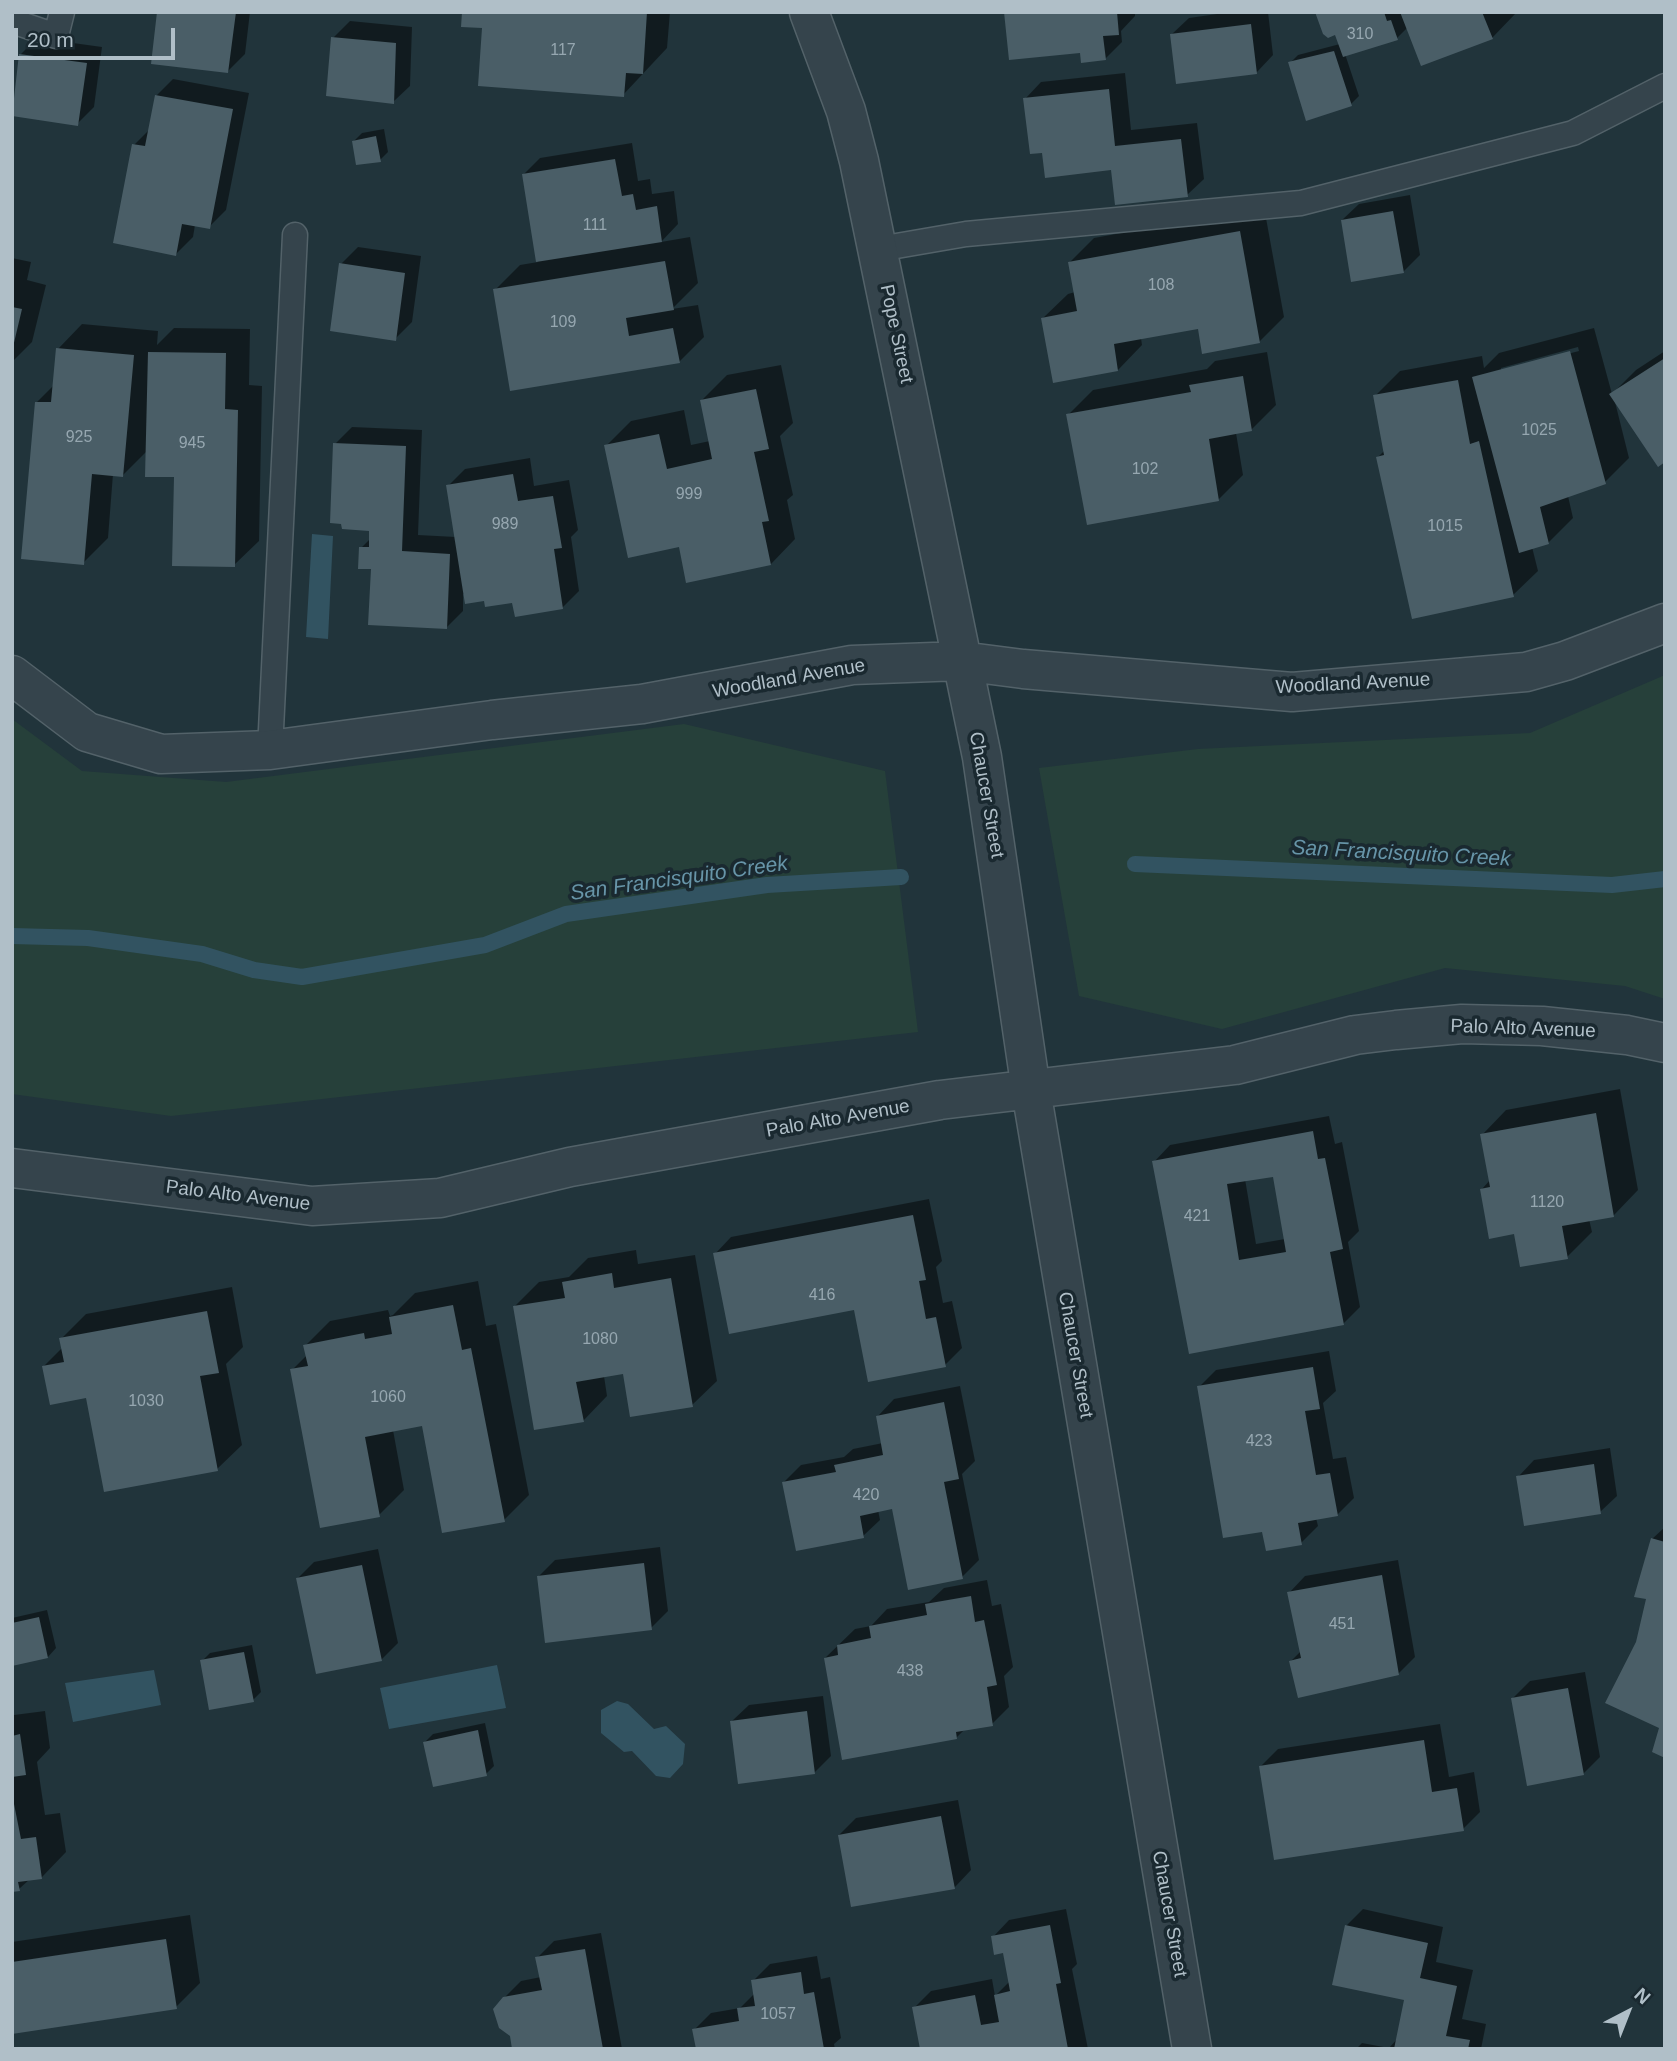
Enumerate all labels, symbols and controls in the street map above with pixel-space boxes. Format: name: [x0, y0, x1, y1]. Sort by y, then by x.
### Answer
scale bar: [18, 14, 178, 58]
house number: 310: [1347, 25, 1373, 45]
text: 20 m: [27, 28, 74, 51]
house number: 117: [550, 41, 576, 61]
house number: 111: [583, 216, 607, 236]
house number: 108: [1148, 276, 1174, 296]
street label: Pope Street: [874, 283, 918, 385]
house number: 109: [550, 313, 576, 333]
house number: 1025: [1521, 421, 1557, 441]
house number: 925: [66, 428, 92, 448]
house number: 945: [179, 434, 205, 454]
house number: 102: [1132, 460, 1158, 480]
house number: 999: [676, 485, 702, 505]
house number: 989: [492, 515, 518, 535]
house number: 1015: [1427, 517, 1463, 537]
street label: Woodland Avenue: [711, 654, 867, 704]
street label: Woodland Avenue: [1275, 669, 1431, 699]
street label: Chaucer Street: [964, 730, 1008, 860]
water label: San Francisquito Creek: [1291, 836, 1511, 872]
water label: San Francisquito Creek: [569, 851, 789, 907]
street label: Palo Alto Avenue: [1450, 1015, 1596, 1043]
street label: Palo Alto Avenue: [764, 1095, 912, 1143]
street label: Palo Alto Avenue: [164, 1176, 312, 1216]
house number: 1120: [1530, 1193, 1564, 1213]
house number: 421: [1184, 1207, 1210, 1227]
house number: 416: [809, 1286, 835, 1306]
street label: Chaucer Street: [1053, 1290, 1097, 1420]
house number: 1080: [582, 1330, 618, 1350]
house number: 1060: [370, 1388, 406, 1408]
house number: 1030: [128, 1392, 164, 1412]
house number: 423: [1246, 1432, 1272, 1452]
house number: 420: [853, 1486, 879, 1506]
house number: 451: [1329, 1615, 1355, 1635]
house number: 438: [897, 1662, 923, 1682]
street label: Chaucer Street: [1147, 1849, 1191, 1979]
north arrow: [1593, 1977, 1663, 2047]
text: N: [1630, 1984, 1655, 2008]
house number: 1057: [760, 2005, 796, 2025]

